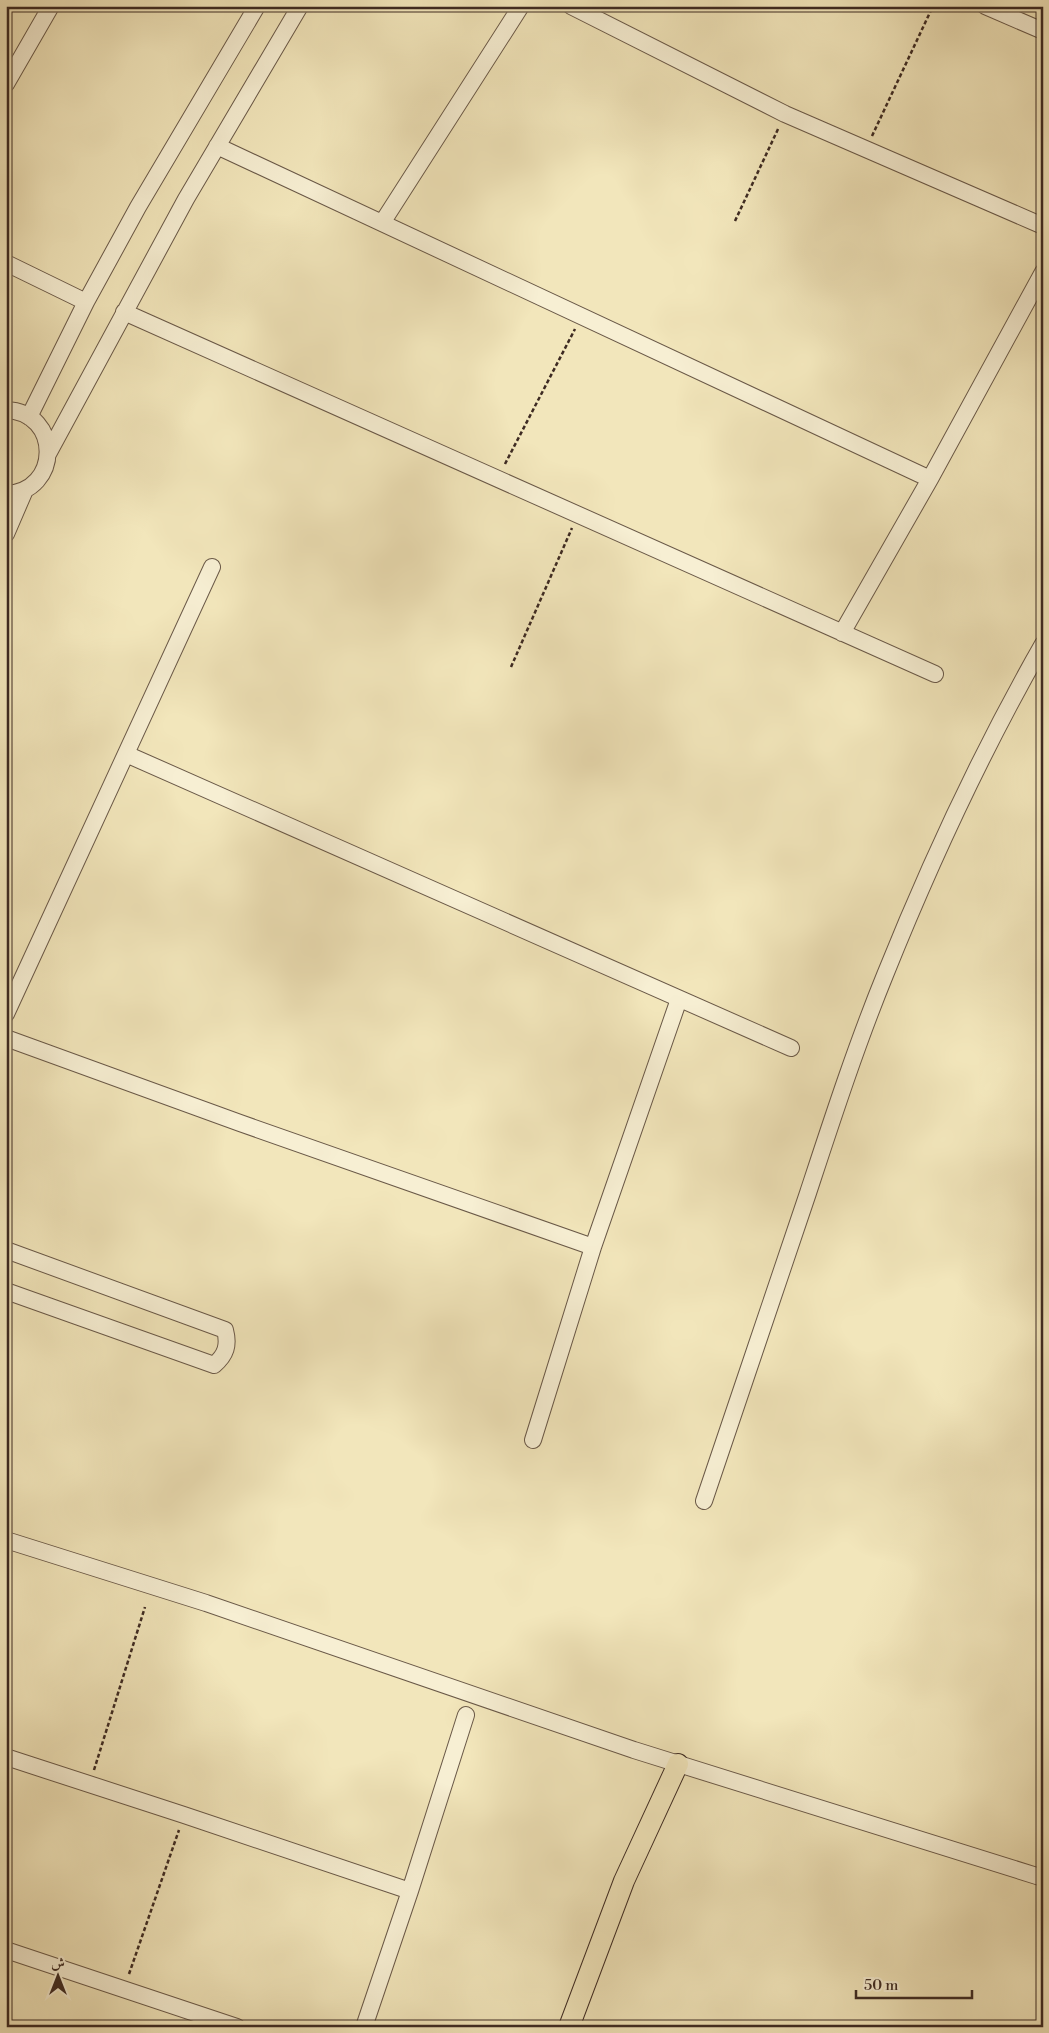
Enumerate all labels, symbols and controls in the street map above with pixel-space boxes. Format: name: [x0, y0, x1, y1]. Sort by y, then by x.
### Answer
north arrow: [32, 1950, 82, 2000]
text: ش: [51, 1955, 65, 1973]
scale bar: [856, 1968, 973, 2000]
text: 50 m: [864, 1976, 898, 1995]

